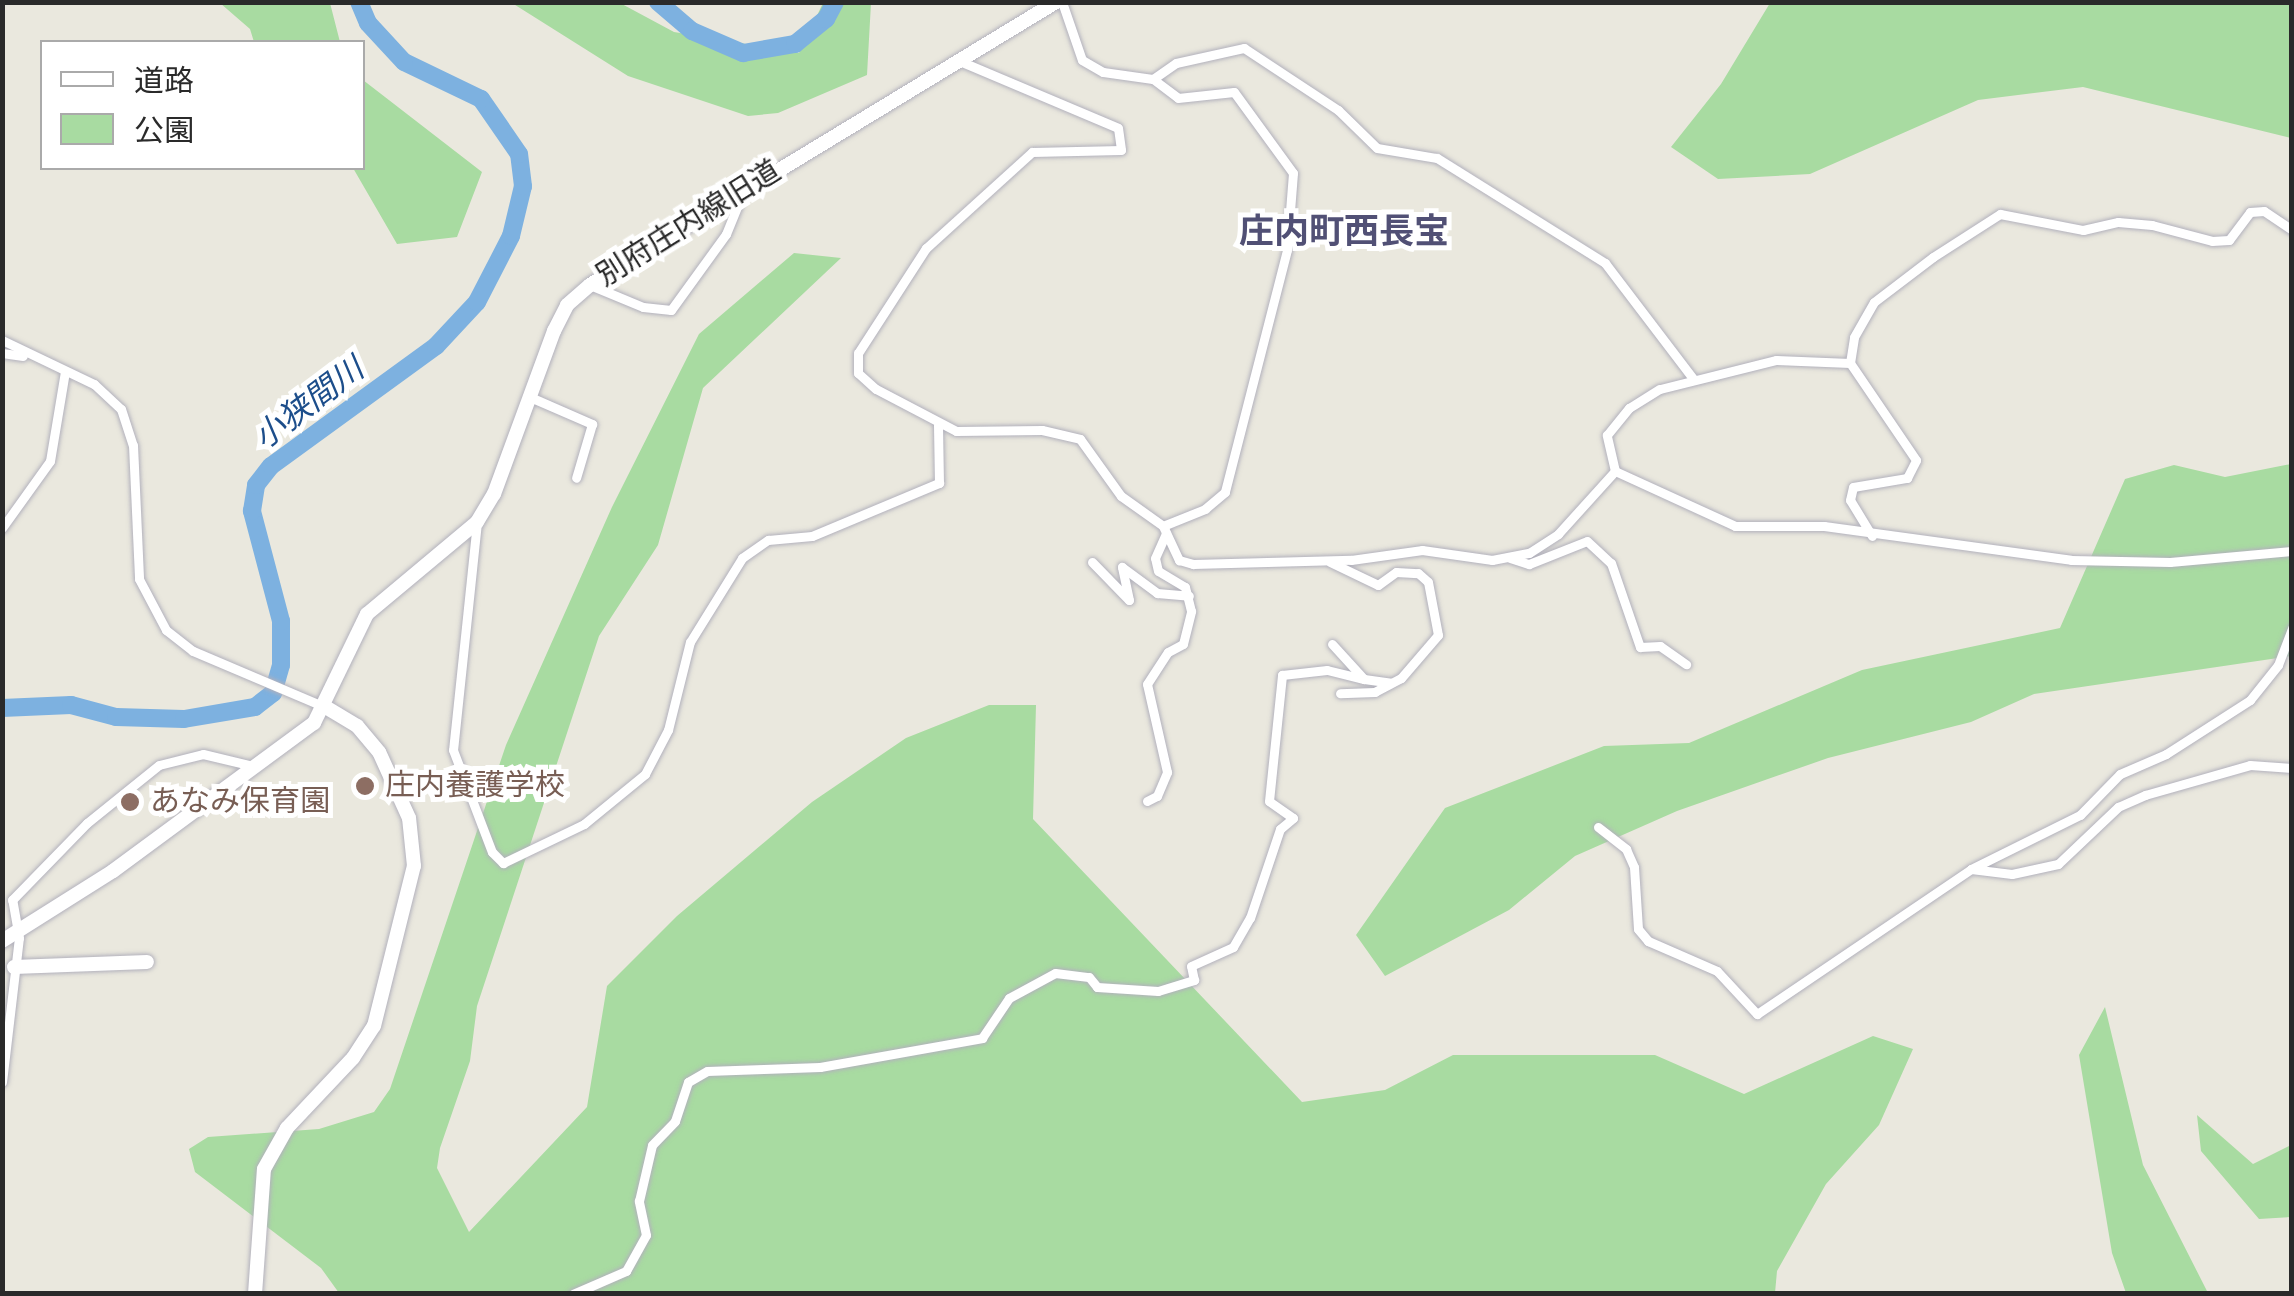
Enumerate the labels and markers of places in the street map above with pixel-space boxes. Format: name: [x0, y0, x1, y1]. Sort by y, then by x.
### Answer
place label: 庄内養護学校: [385, 768, 565, 804]
marker: 庄内養護学校: [354, 775, 376, 797]
place label: あなみ保育園: [150, 784, 330, 820]
marker: あなみ保育園: [119, 791, 141, 813]

